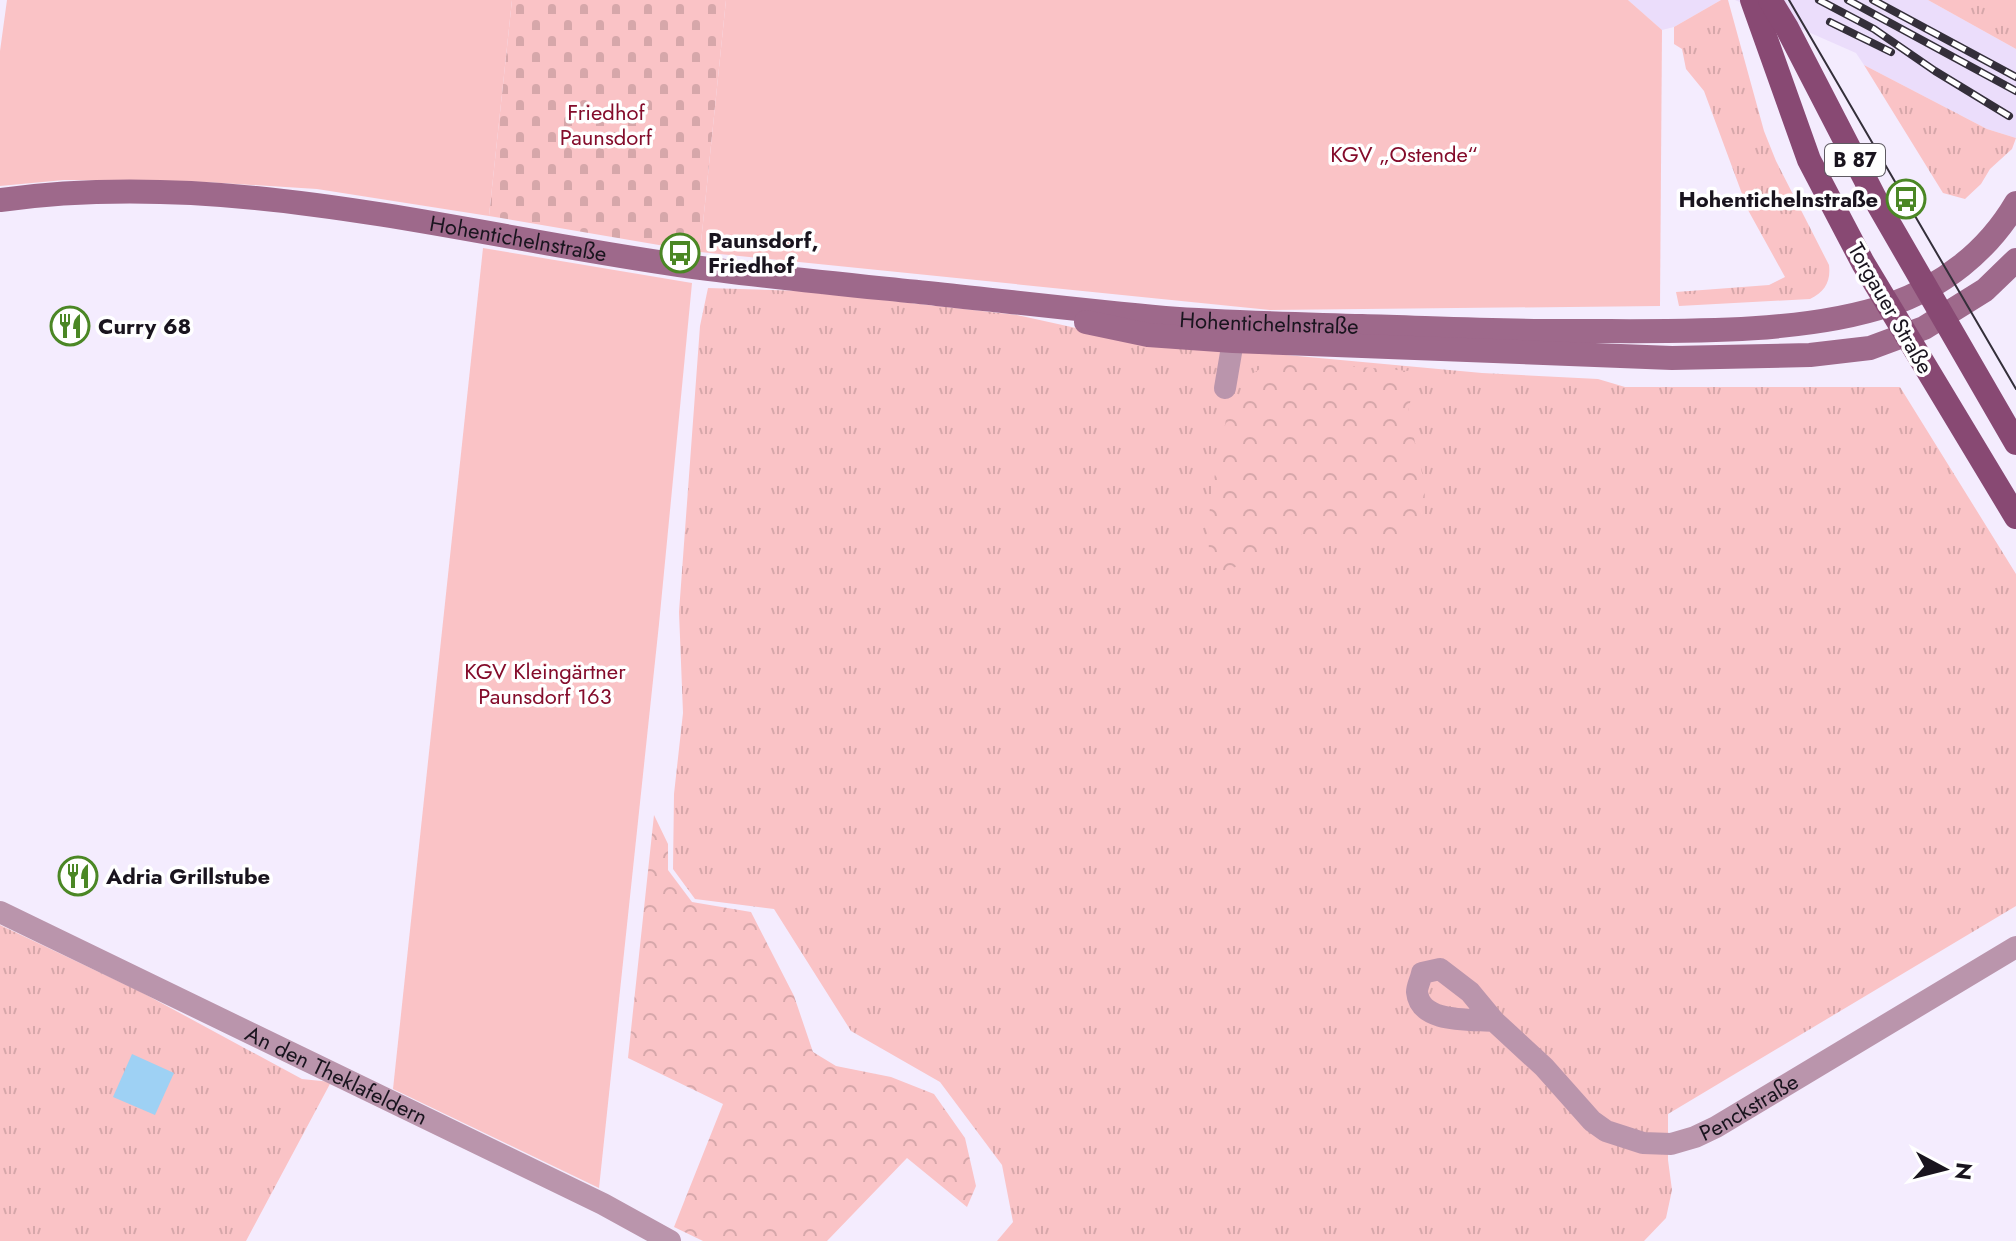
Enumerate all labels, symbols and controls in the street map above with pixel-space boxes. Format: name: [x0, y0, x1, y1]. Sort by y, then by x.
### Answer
park label: Friedhof Paunsdorf: [560, 96, 653, 153]
park label: KGV „Ostende“: [1330, 138, 1478, 170]
road number: B 87: [1825, 144, 1885, 176]
bus stop icon: Hohentichelnstraße: [1885, 178, 1927, 220]
place label: Hohentichelnstraße: [1679, 183, 1878, 215]
street label: Hohentichelnstraße: [427, 207, 609, 270]
place label: Paunsdorf, Friedhof: [708, 224, 819, 281]
bus stop icon: Paunsdorf, Friedhof: [659, 232, 701, 274]
street label: Torgauer Straße: [1840, 237, 1942, 379]
street label: Hohentichelnstraße: [1178, 303, 1359, 342]
restaurant icon: Curry 68: [49, 305, 91, 347]
place label: Curry 68: [98, 310, 191, 342]
park label: KGV Kleingärtner Paunsdorf 163: [464, 655, 626, 712]
restaurant icon: Adria Grillstube: [57, 855, 99, 897]
place label: Adria Grillstube: [105, 860, 270, 892]
street label: An den Theklafeldern: [240, 1017, 433, 1133]
street label: Penckstraße: [1694, 1065, 1804, 1149]
north arrow: [1904, 1129, 1984, 1209]
text: N: [1947, 1161, 1981, 1182]

